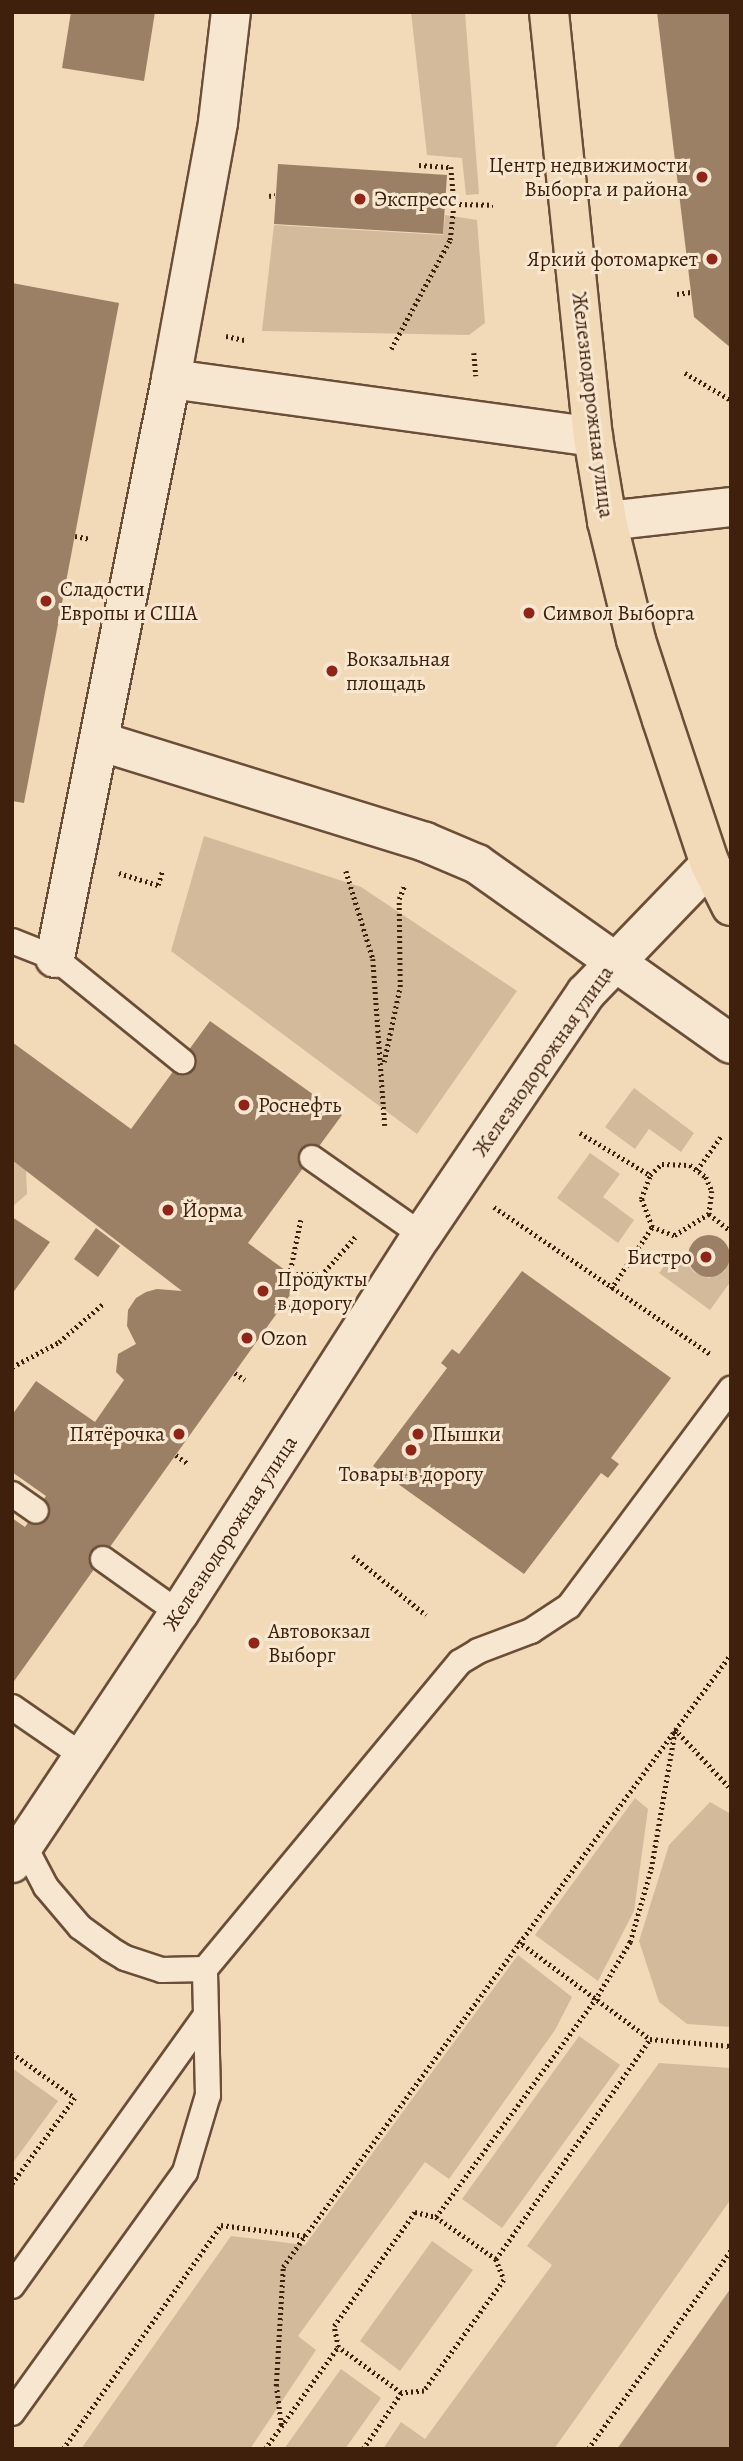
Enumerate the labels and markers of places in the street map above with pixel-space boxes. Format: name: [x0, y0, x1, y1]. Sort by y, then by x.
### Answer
place label: Центр недвижимости Выборга и района: [489, 152, 688, 202]
marker: Центр недвижимости Выборга и района: [694, 169, 710, 185]
place label: Экспресс: [374, 186, 457, 212]
marker: Экспресс: [352, 191, 368, 207]
place label: Яркий фотомаркет: [527, 246, 698, 272]
marker: Яркий фотомаркет: [704, 251, 720, 267]
place label: Сладости Европы и США: [60, 576, 198, 626]
marker: Сладости Европы и США: [38, 593, 54, 609]
place label: Символ Выборга: [543, 600, 695, 626]
marker: Символ Выборга: [521, 605, 537, 621]
place label: Вокзальная площадь: [346, 646, 450, 696]
marker: Вокзальная площадь: [324, 663, 340, 679]
place label: Роснефть: [258, 1092, 341, 1118]
marker: Роснефть: [236, 1097, 252, 1113]
place label: Йорма: [182, 1197, 243, 1223]
marker: Йорма: [160, 1202, 176, 1218]
place label: Бистро: [627, 1244, 692, 1270]
marker: Бистро: [698, 1249, 714, 1265]
place label: Продукты в дорогу: [277, 1266, 368, 1316]
marker: Продукты в дорогу: [255, 1283, 271, 1299]
place label: Ozon: [261, 1325, 307, 1351]
marker: Ozon: [239, 1330, 255, 1346]
place label: Пятёрочка: [69, 1421, 165, 1447]
place label: Пышки: [432, 1421, 501, 1447]
marker: Пятёрочка: [171, 1426, 187, 1442]
marker: Пышки: [410, 1426, 426, 1442]
marker: Товары в дорогу: [403, 1442, 419, 1458]
place label: Товары в дорогу: [339, 1461, 483, 1487]
place label: Автовокзал Выборг: [268, 1618, 370, 1668]
marker: Автовокзал Выборг: [246, 1635, 262, 1651]

